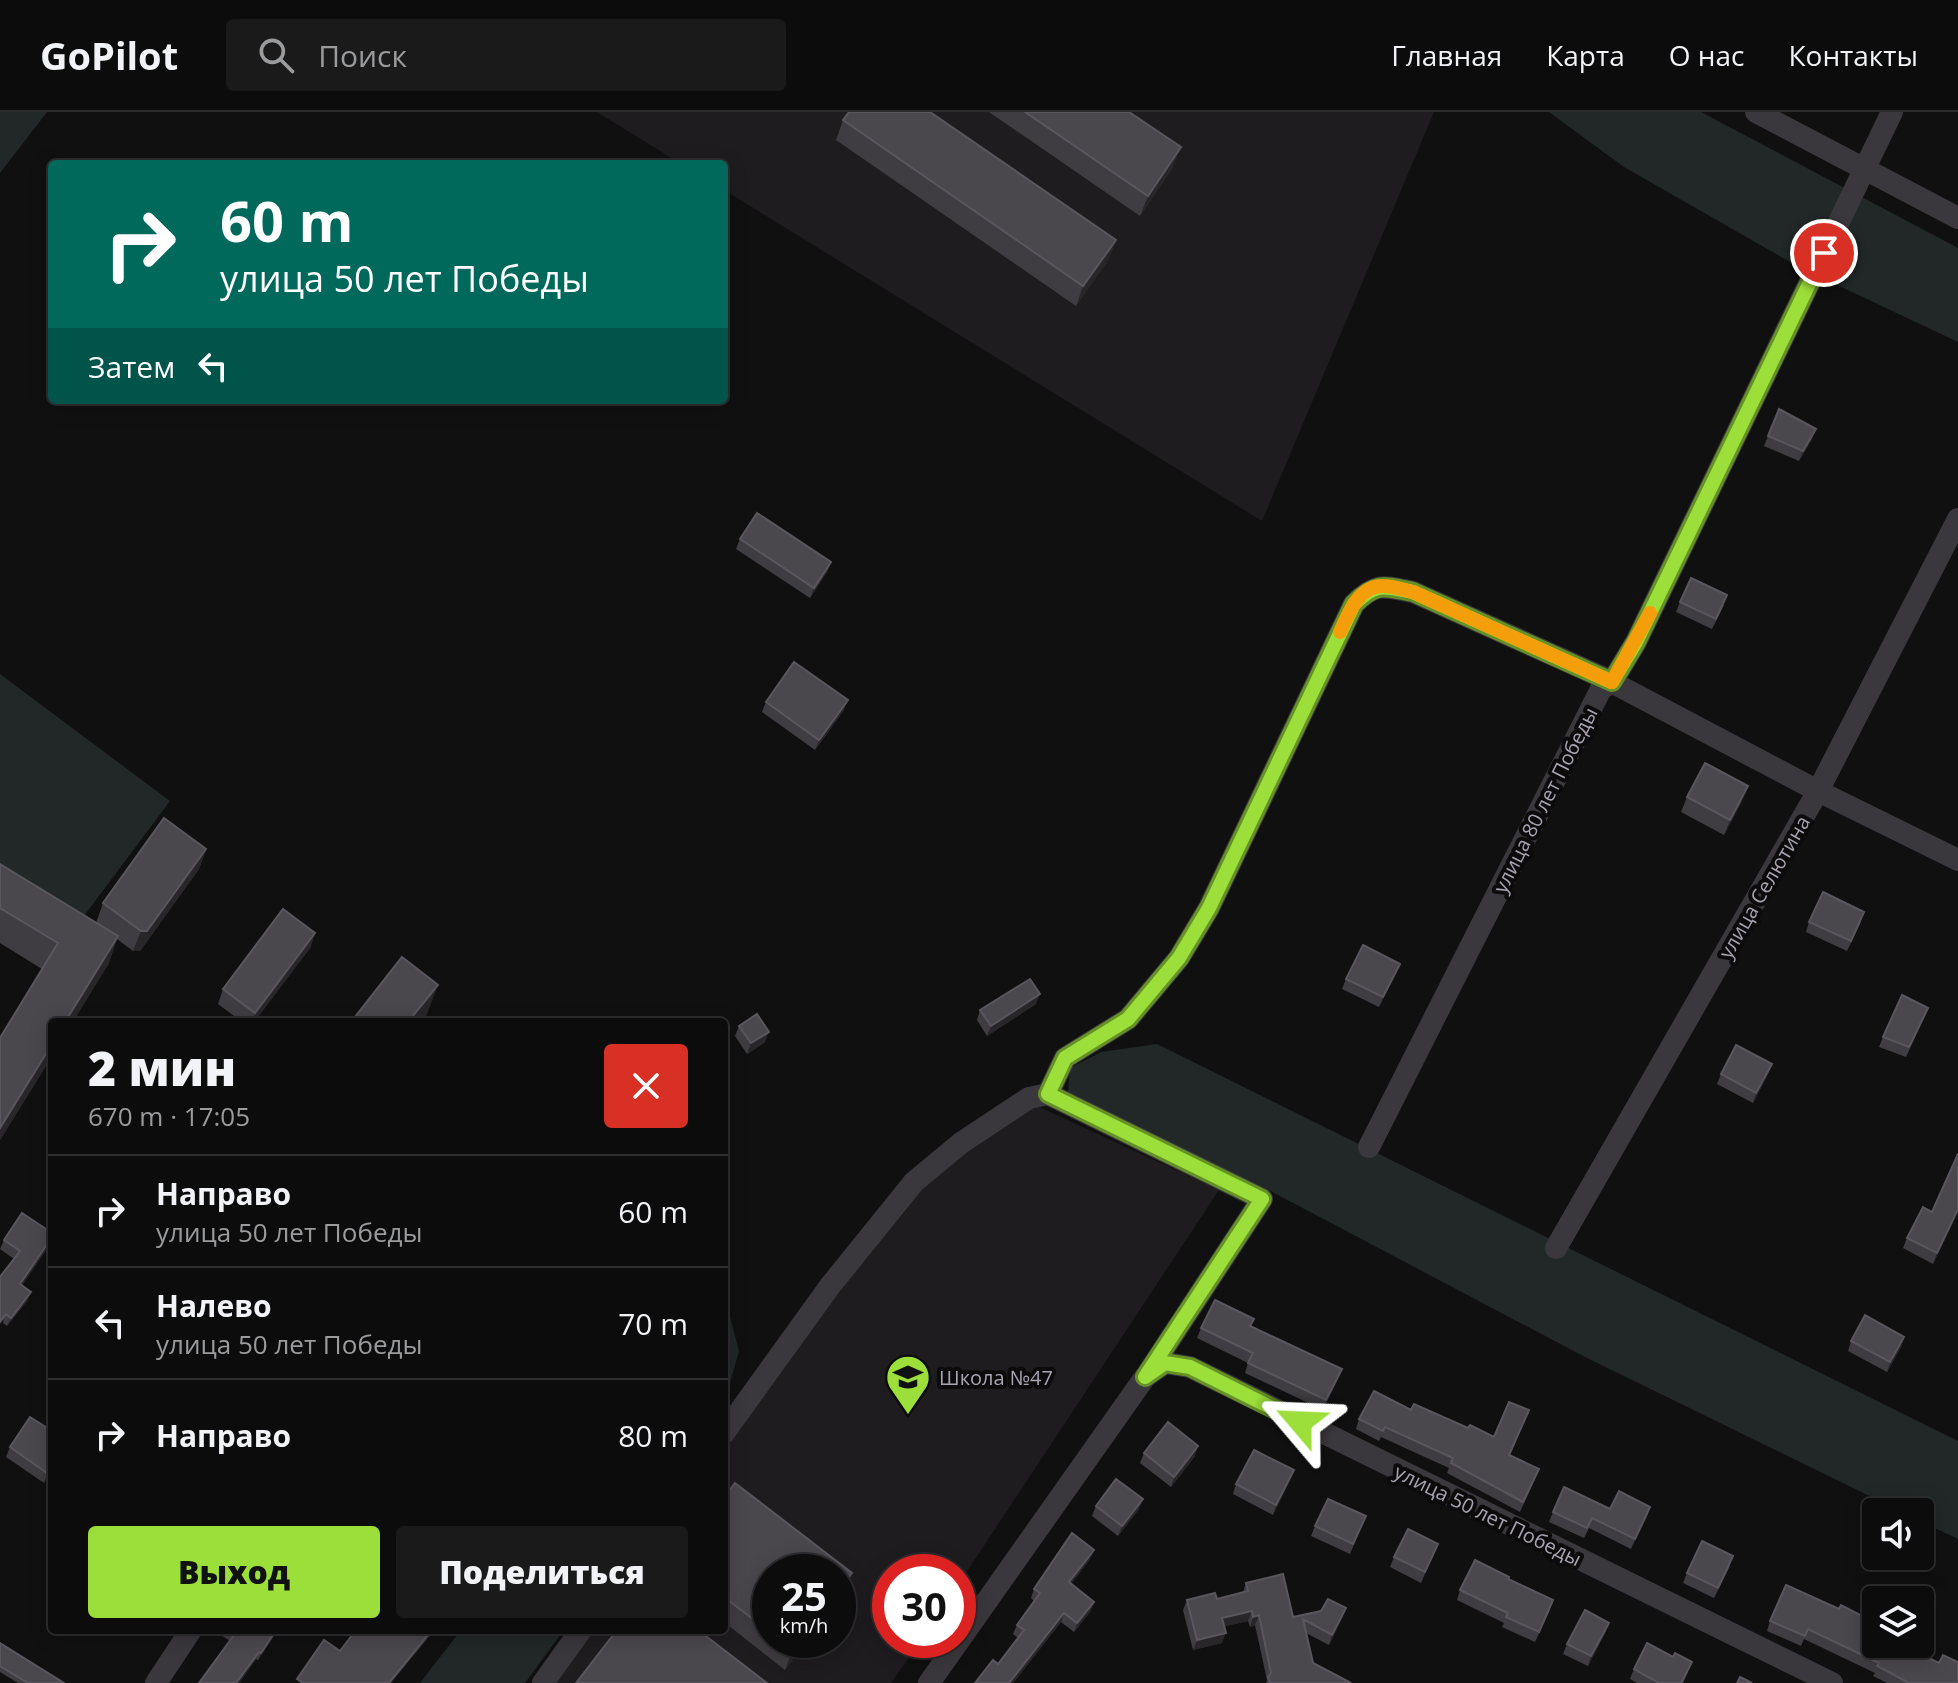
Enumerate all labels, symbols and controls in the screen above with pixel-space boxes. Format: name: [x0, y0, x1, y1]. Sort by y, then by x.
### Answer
search box: [226, 19, 786, 91]
text: GoPilot: [40, 29, 178, 81]
icon: search: [254, 33, 298, 77]
text: Поиск: [318, 35, 407, 76]
text: Главная: [1391, 36, 1502, 74]
text: Карта: [1546, 36, 1625, 74]
text: О нас: [1669, 36, 1744, 74]
text: Контакты: [1788, 36, 1918, 74]
text: 60 m: [220, 182, 354, 258]
icon: right: [88, 192, 192, 296]
pin: [1790, 219, 1858, 287]
icon: arrive: [1802, 231, 1846, 275]
text: улица 50 лет Победы: [220, 254, 589, 303]
icon: left: [191, 344, 235, 388]
text: Затем: [88, 346, 175, 387]
street label: улица 80 лет Победы: [1486, 703, 1604, 897]
street label: улица Селютина: [1712, 811, 1816, 963]
text: 2 мин: [88, 1035, 236, 1100]
button: close: [604, 1044, 688, 1128]
text: 670 m · 17:05: [88, 1098, 250, 1134]
text: Направо: [156, 1173, 291, 1214]
icon: right: [88, 1189, 132, 1233]
text: 60 m: [618, 1191, 688, 1232]
text: улица 50 лет Победы: [156, 1214, 422, 1250]
text: Налево: [156, 1285, 272, 1326]
icon: left: [88, 1301, 132, 1345]
text: 70 m: [618, 1303, 688, 1344]
text: улица 50 лет Победы: [156, 1326, 422, 1362]
school or university icon: Школа №47: [884, 1353, 932, 1416]
place label: Школа №47: [939, 1364, 1053, 1391]
position arrow: [1258, 1380, 1342, 1464]
icon: right: [88, 1413, 132, 1457]
text: Направо: [156, 1415, 291, 1456]
text: 80 m: [618, 1415, 688, 1456]
street label: улица 50 лет Победы: [1390, 1458, 1586, 1572]
map controls: [1862, 1498, 1934, 1658]
button: sound: [1862, 1498, 1934, 1570]
button: Выход: [88, 1526, 380, 1618]
button: Поделиться: [396, 1526, 688, 1618]
speed limit sign: 30: [872, 1554, 976, 1658]
text: 25: [781, 1568, 827, 1623]
button: layers: [1862, 1586, 1934, 1658]
text: km/h: [780, 1612, 828, 1639]

